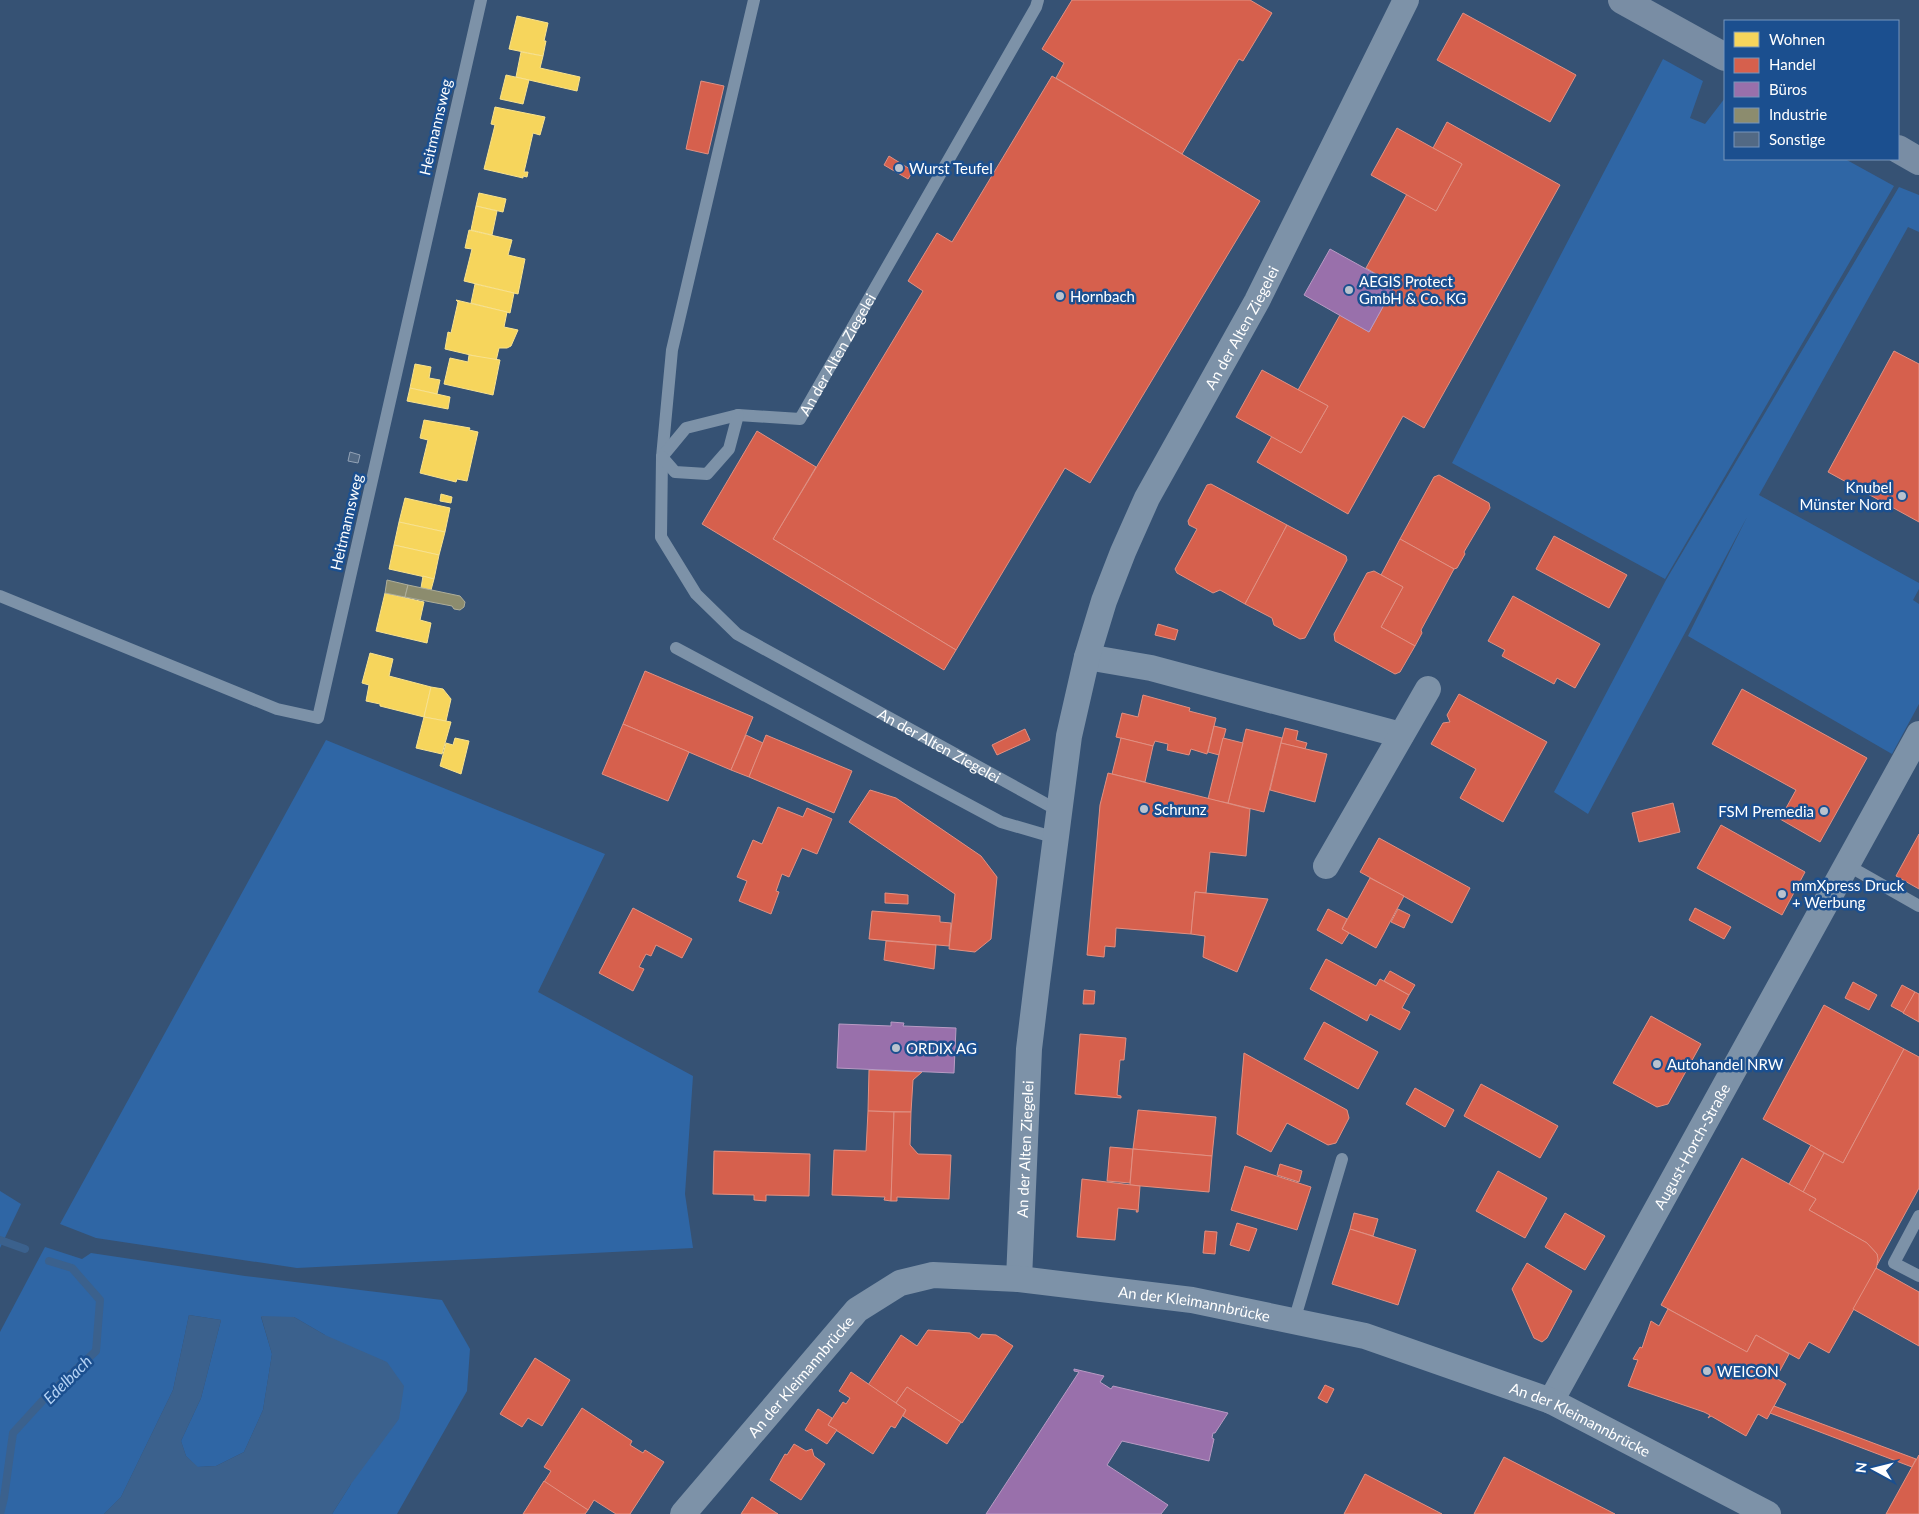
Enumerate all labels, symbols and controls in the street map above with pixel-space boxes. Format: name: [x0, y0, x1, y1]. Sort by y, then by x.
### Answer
legend: [1724, 20, 1899, 160]
text: Wohnen: [1769, 30, 1825, 48]
text: Handel: [1769, 55, 1816, 73]
street label: Heitmannsweg: [415, 77, 455, 177]
text: Büros: [1769, 80, 1807, 98]
text: Industrie: [1769, 105, 1827, 123]
text: Sonstige: [1769, 130, 1825, 148]
place label: Wurst Teufel: [909, 159, 993, 177]
marker: Wurst Teufel: [893, 162, 905, 174]
street label: An der Alten Ziegelei: [1201, 263, 1282, 392]
place label: AEGIS Protect GmbH & Co. KG: [1359, 272, 1466, 307]
marker: AEGIS Protect GmbH & Co. KG: [1343, 284, 1355, 296]
place label: Hornbach: [1070, 287, 1135, 305]
street label: An der Alten Ziegelei: [795, 290, 879, 418]
marker: Hornbach: [1054, 290, 1066, 302]
street label: Heitmannsweg: [326, 472, 366, 572]
place label: Knubel Münster Nord: [1799, 478, 1892, 513]
marker: Knubel Münster Nord: [1896, 490, 1908, 502]
street label: An der Alten Ziegelei: [875, 704, 1004, 786]
place label: Schrunz: [1154, 800, 1207, 818]
place label: FSM Premedia: [1718, 802, 1814, 820]
marker: Schrunz: [1138, 803, 1150, 815]
marker: FSM Premedia: [1818, 805, 1830, 817]
place label: mmXpress Druck + Werbung: [1792, 876, 1905, 911]
marker: mmXpress Druck + Werbung: [1776, 888, 1788, 900]
place label: ORDIX AG: [906, 1039, 977, 1057]
marker: ORDIX AG: [890, 1042, 902, 1054]
place label: Autohandel NRW: [1667, 1055, 1784, 1073]
marker: Autohandel NRW: [1651, 1058, 1663, 1070]
street label: An der Alten Ziegelei: [1013, 1080, 1037, 1218]
street label: August-Horch-Straße: [1650, 1080, 1733, 1212]
street label: An der Kleimannbrücke: [1117, 1282, 1272, 1325]
street label: An der Kleimannbrücke: [744, 1312, 857, 1441]
water label: Edelbach: [39, 1351, 95, 1407]
place label: WEICON: [1717, 1362, 1779, 1380]
marker: WEICON: [1701, 1365, 1713, 1377]
street label: An der Kleimannbrücke: [1508, 1378, 1654, 1460]
north arrow: [1849, 1444, 1899, 1494]
text: N: [1852, 1461, 1870, 1474]

